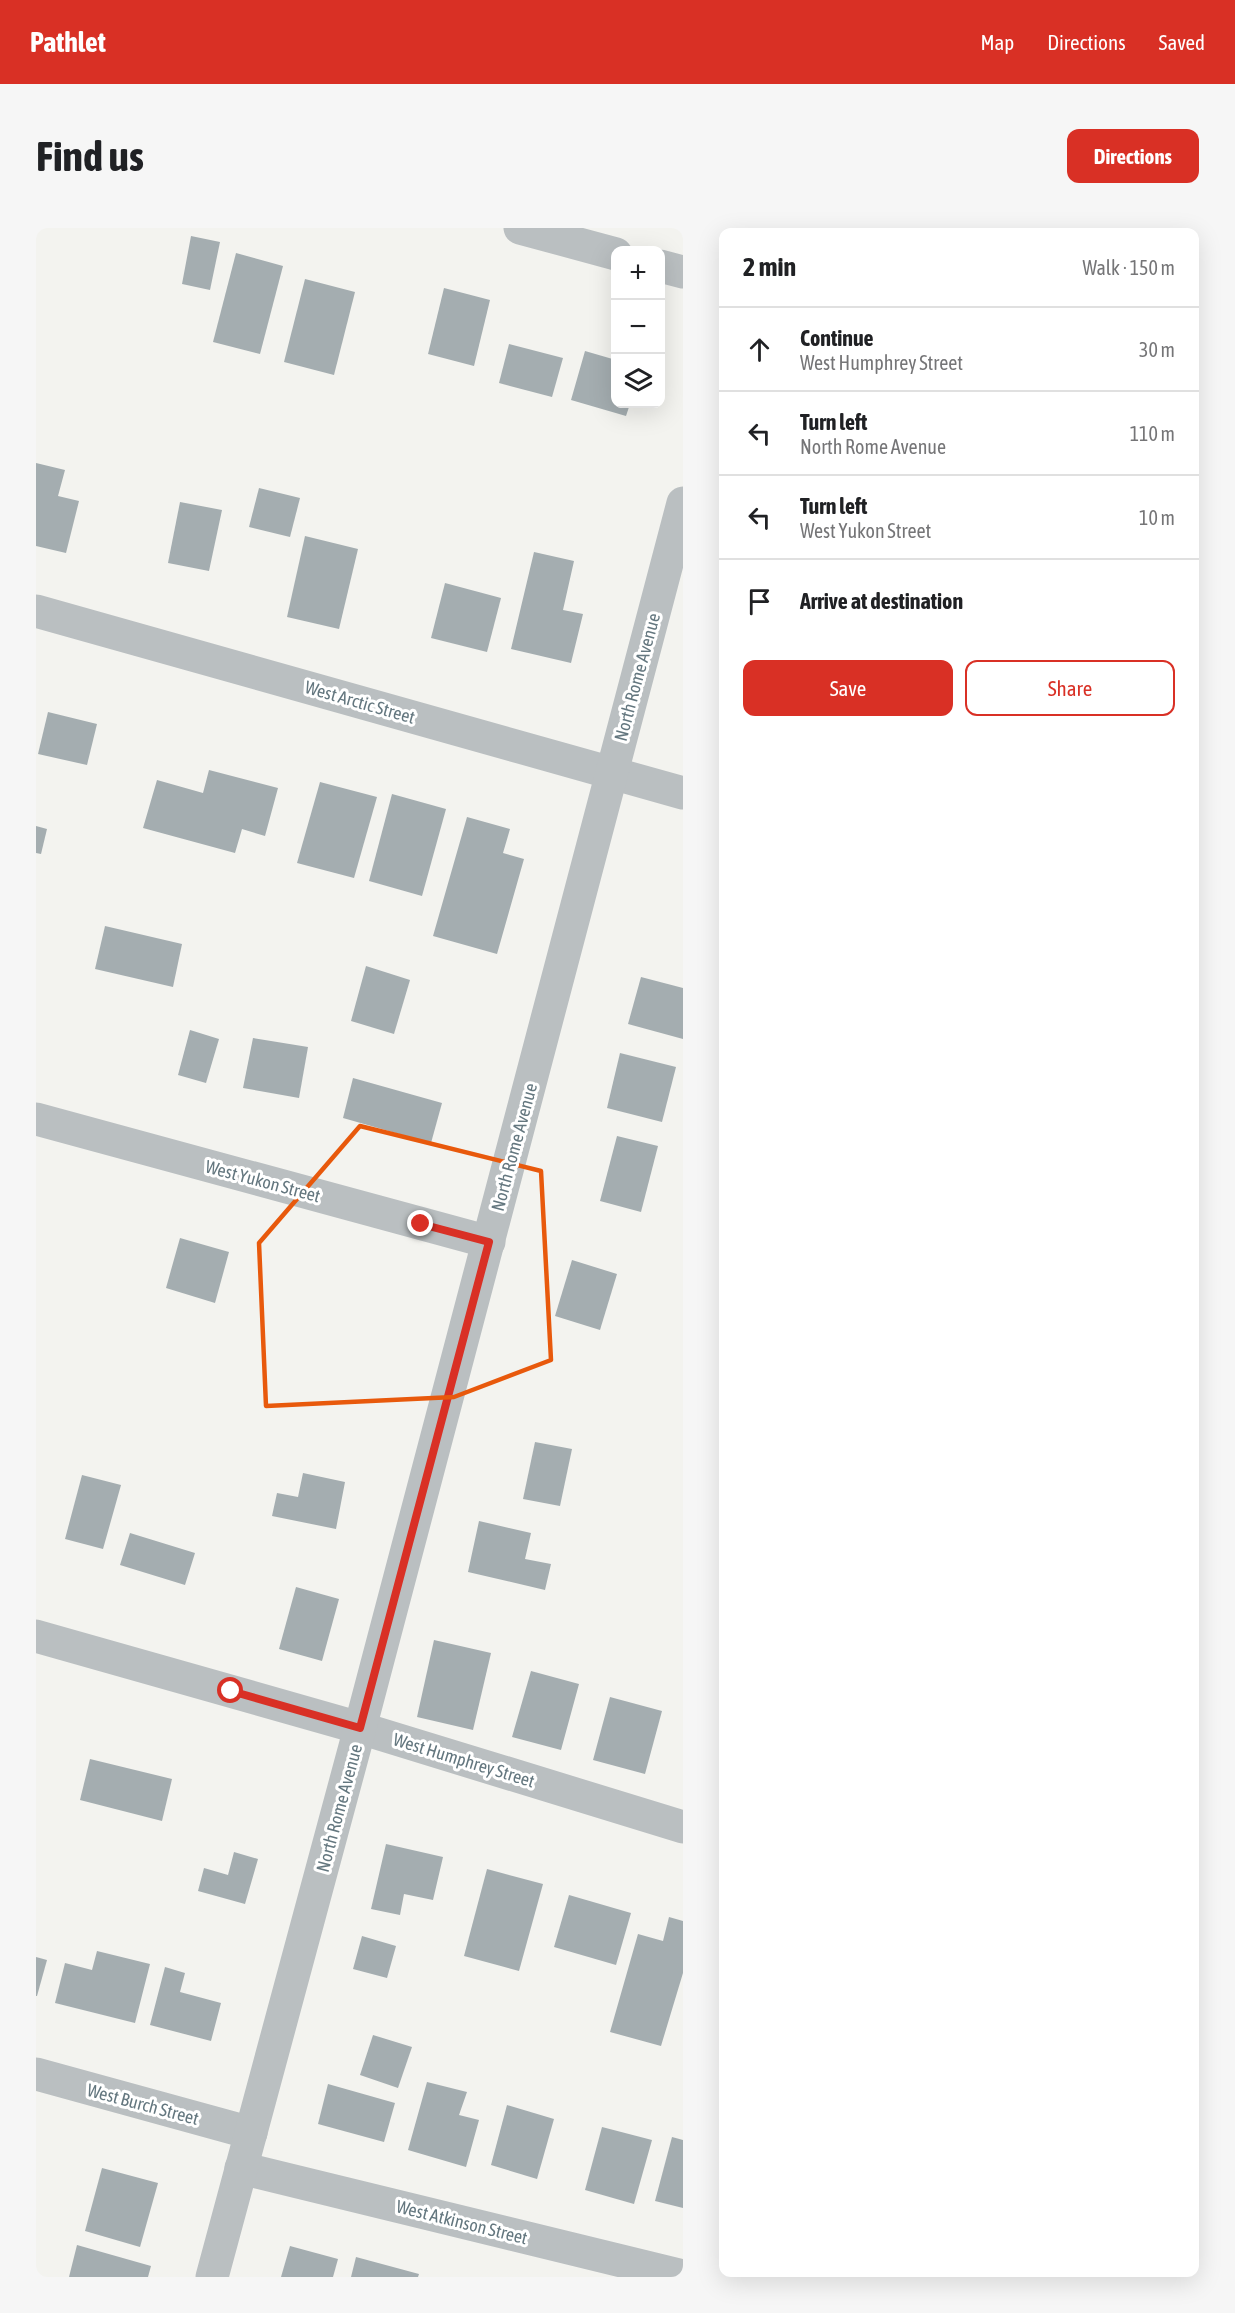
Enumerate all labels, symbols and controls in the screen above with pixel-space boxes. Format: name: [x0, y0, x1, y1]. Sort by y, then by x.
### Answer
text: Pathlet: [30, 26, 106, 58]
text: Map: [980, 30, 1014, 54]
text: Directions: [1047, 30, 1126, 54]
text: Saved: [1159, 30, 1205, 54]
button: Directions: [1067, 129, 1199, 183]
text: Find us: [36, 132, 144, 180]
map controls: [611, 246, 665, 408]
button: +: [611, 246, 665, 300]
text: 2 min: [743, 252, 796, 282]
text: Walk · 150 m: [1083, 256, 1175, 279]
button: −: [611, 300, 665, 354]
text: Continue: [800, 325, 874, 351]
icon: ahead: [743, 333, 776, 366]
text: 30 m: [1139, 338, 1175, 361]
text: West Humphrey Street: [800, 351, 963, 374]
button: layers: [611, 354, 665, 408]
text: Turn left: [800, 409, 867, 435]
icon: left: [743, 417, 776, 450]
text: 110 m: [1130, 422, 1175, 445]
text: North Rome Avenue: [800, 435, 946, 458]
text: Turn left: [800, 493, 867, 519]
icon: left: [743, 501, 776, 534]
text: 10 m: [1139, 506, 1175, 529]
text: West Yukon Street: [800, 519, 931, 542]
icon: arrive: [743, 585, 776, 618]
text: Arrive at destination: [800, 588, 963, 614]
street label: North Rome Avenue: [610, 611, 664, 743]
button: Save: [743, 660, 953, 716]
button: Share: [965, 660, 1175, 716]
street label: West Arctic Street: [303, 676, 417, 728]
street label: North Rome Avenue: [487, 1081, 541, 1213]
street label: West Yukon Street: [203, 1156, 323, 1206]
route end: [407, 1210, 433, 1236]
route start: [217, 1677, 243, 1703]
street label: West Humphrey Street: [391, 1729, 537, 1791]
street label: North Rome Avenue: [312, 1742, 366, 1874]
street label: West Burch Street: [85, 2079, 201, 2129]
street label: West Atkinson Street: [394, 2196, 530, 2248]

